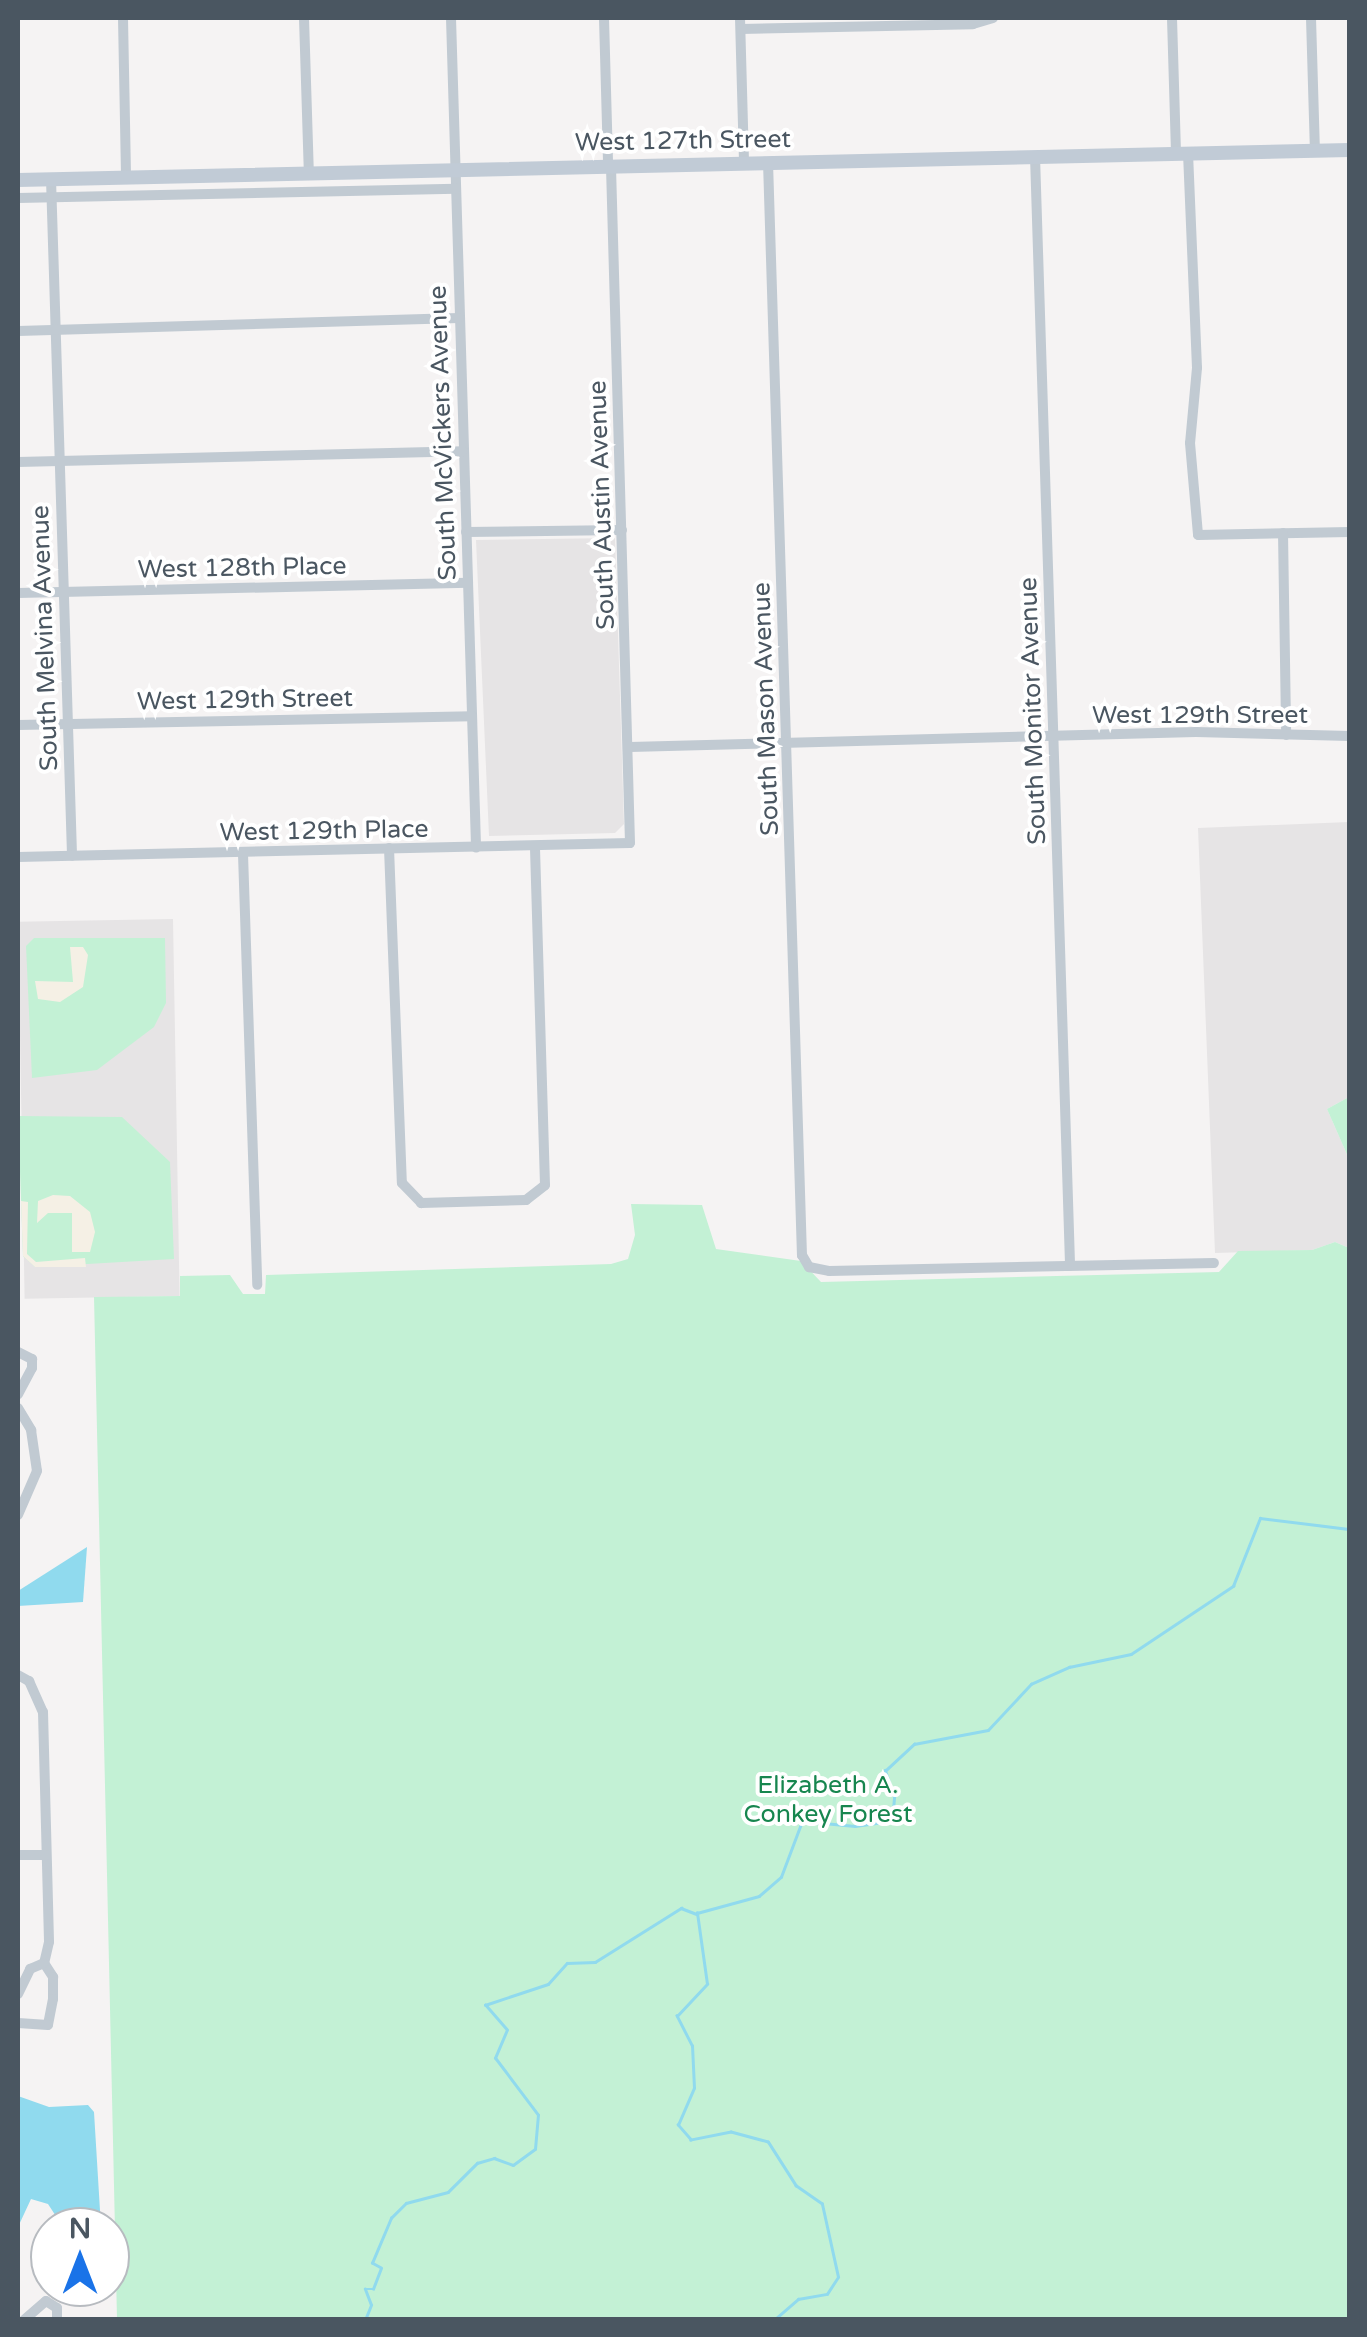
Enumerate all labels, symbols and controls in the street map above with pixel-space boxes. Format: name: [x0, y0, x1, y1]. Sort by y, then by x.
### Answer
street label: West 127th Street: [575, 124, 791, 158]
street label: South McVickers Avenue: [423, 285, 463, 581]
street label: South Austin Avenue: [583, 380, 621, 630]
street label: South Melvina Avenue: [25, 505, 65, 771]
street label: West 128th Place: [137, 551, 347, 585]
street label: South Monitor Avenue: [1013, 577, 1053, 845]
street label: South Mason Avenue: [747, 582, 785, 836]
street label: West 129th Street: [137, 683, 353, 717]
street label: West 129th Street: [1092, 700, 1308, 730]
street label: West 129th Place: [219, 814, 429, 848]
park label: Elizabeth A. Conkey Forest: [744, 1771, 912, 1830]
north arrow: [30, 2207, 130, 2307]
text: N: [69, 2212, 91, 2246]

